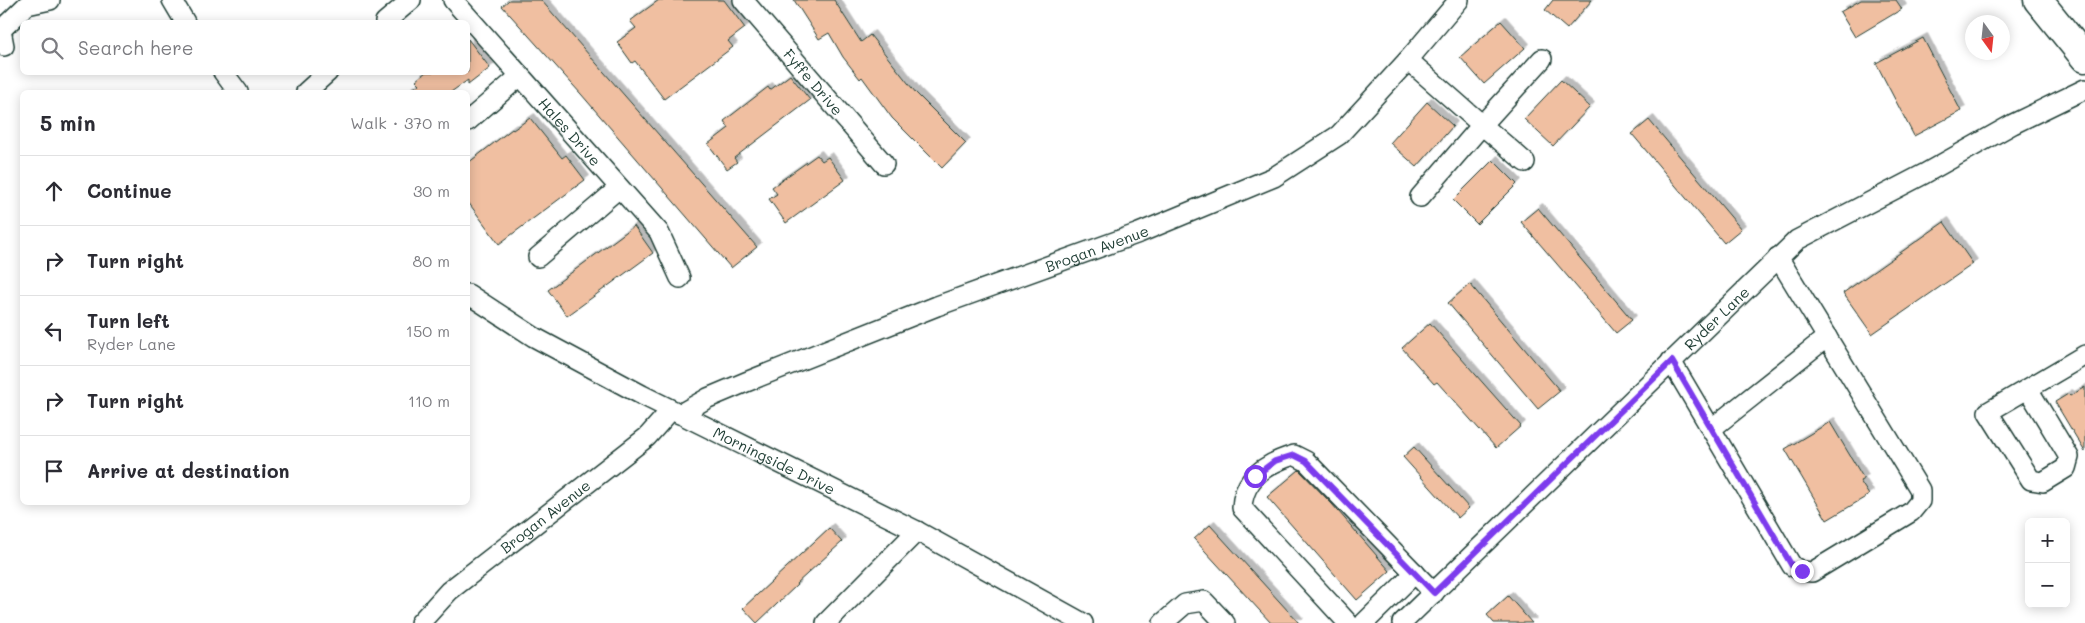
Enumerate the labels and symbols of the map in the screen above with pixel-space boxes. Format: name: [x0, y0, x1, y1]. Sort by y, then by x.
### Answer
north arrow: [1965, 15, 2010, 60]
street label: Fyffe Drive: [779, 44, 848, 119]
street label: Hales Drive: [534, 93, 606, 170]
street label: Brogan Avenue: [1042, 220, 1152, 276]
street label: Ryder Lane: [1680, 282, 1753, 354]
street label: Morningside Drive: [710, 422, 839, 499]
route start: [1244, 465, 1267, 488]
street label: Brogan Avenue: [496, 475, 594, 558]
route end: [1791, 560, 1814, 583]

